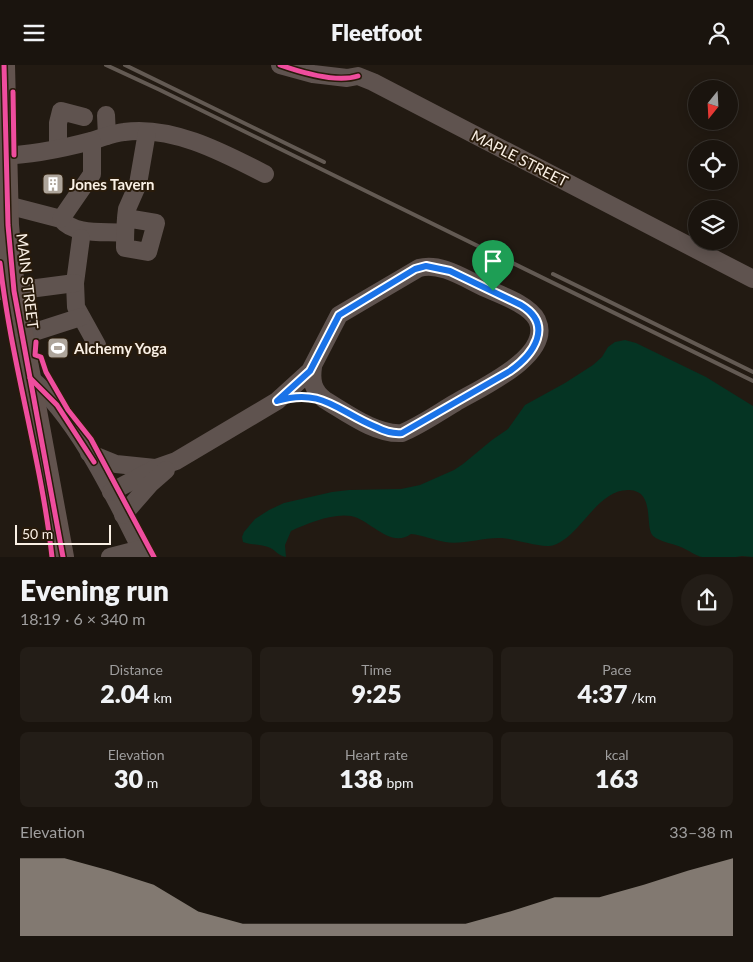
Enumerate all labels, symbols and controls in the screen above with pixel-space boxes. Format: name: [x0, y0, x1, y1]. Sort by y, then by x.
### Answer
icon: menu: [20, 19, 48, 47]
text: Fleetfoot: [331, 19, 422, 46]
icon: person: [705, 19, 733, 47]
north arrow: [688, 80, 738, 130]
map controls: [688, 80, 738, 250]
street label: MAPLE STREET: [469, 126, 571, 190]
button: locate: [688, 140, 738, 190]
building icon: Jones Tavern: [41, 172, 65, 196]
place label: Jones Tavern: [69, 175, 155, 193]
button: layers: [688, 200, 738, 250]
street label: MAIN STREET: [13, 232, 43, 330]
pin: [472, 240, 514, 291]
icon: arrive: [479, 247, 507, 275]
sports icon: Alchemy Yoga: [46, 336, 70, 360]
place label: Alchemy Yoga: [73, 339, 167, 357]
scale bar: [15, 522, 111, 545]
text: 50 m: [22, 525, 53, 542]
text: Evening run: [20, 573, 169, 607]
button: share: [681, 574, 733, 626]
text: 18:19 · 6 × 340 m: [20, 609, 145, 628]
text: Distance: [109, 661, 163, 678]
text: Time: [361, 661, 392, 678]
text: Pace: [602, 661, 631, 678]
text: 2.04: [100, 678, 150, 708]
text: 9:25: [351, 678, 402, 708]
text: 4:37: [577, 678, 628, 708]
text: km: [150, 689, 172, 706]
text: /km: [628, 689, 656, 706]
text: Elevation: [108, 746, 165, 763]
text: Heart rate: [345, 746, 408, 763]
text: kcal: [605, 746, 629, 763]
text: 30: [114, 763, 143, 793]
text: 138: [339, 763, 383, 793]
text: 163: [595, 763, 639, 793]
text: m: [143, 774, 158, 791]
text: bpm: [383, 774, 414, 791]
text: Elevation: [20, 822, 85, 841]
text: 33–38 m: [669, 822, 733, 841]

